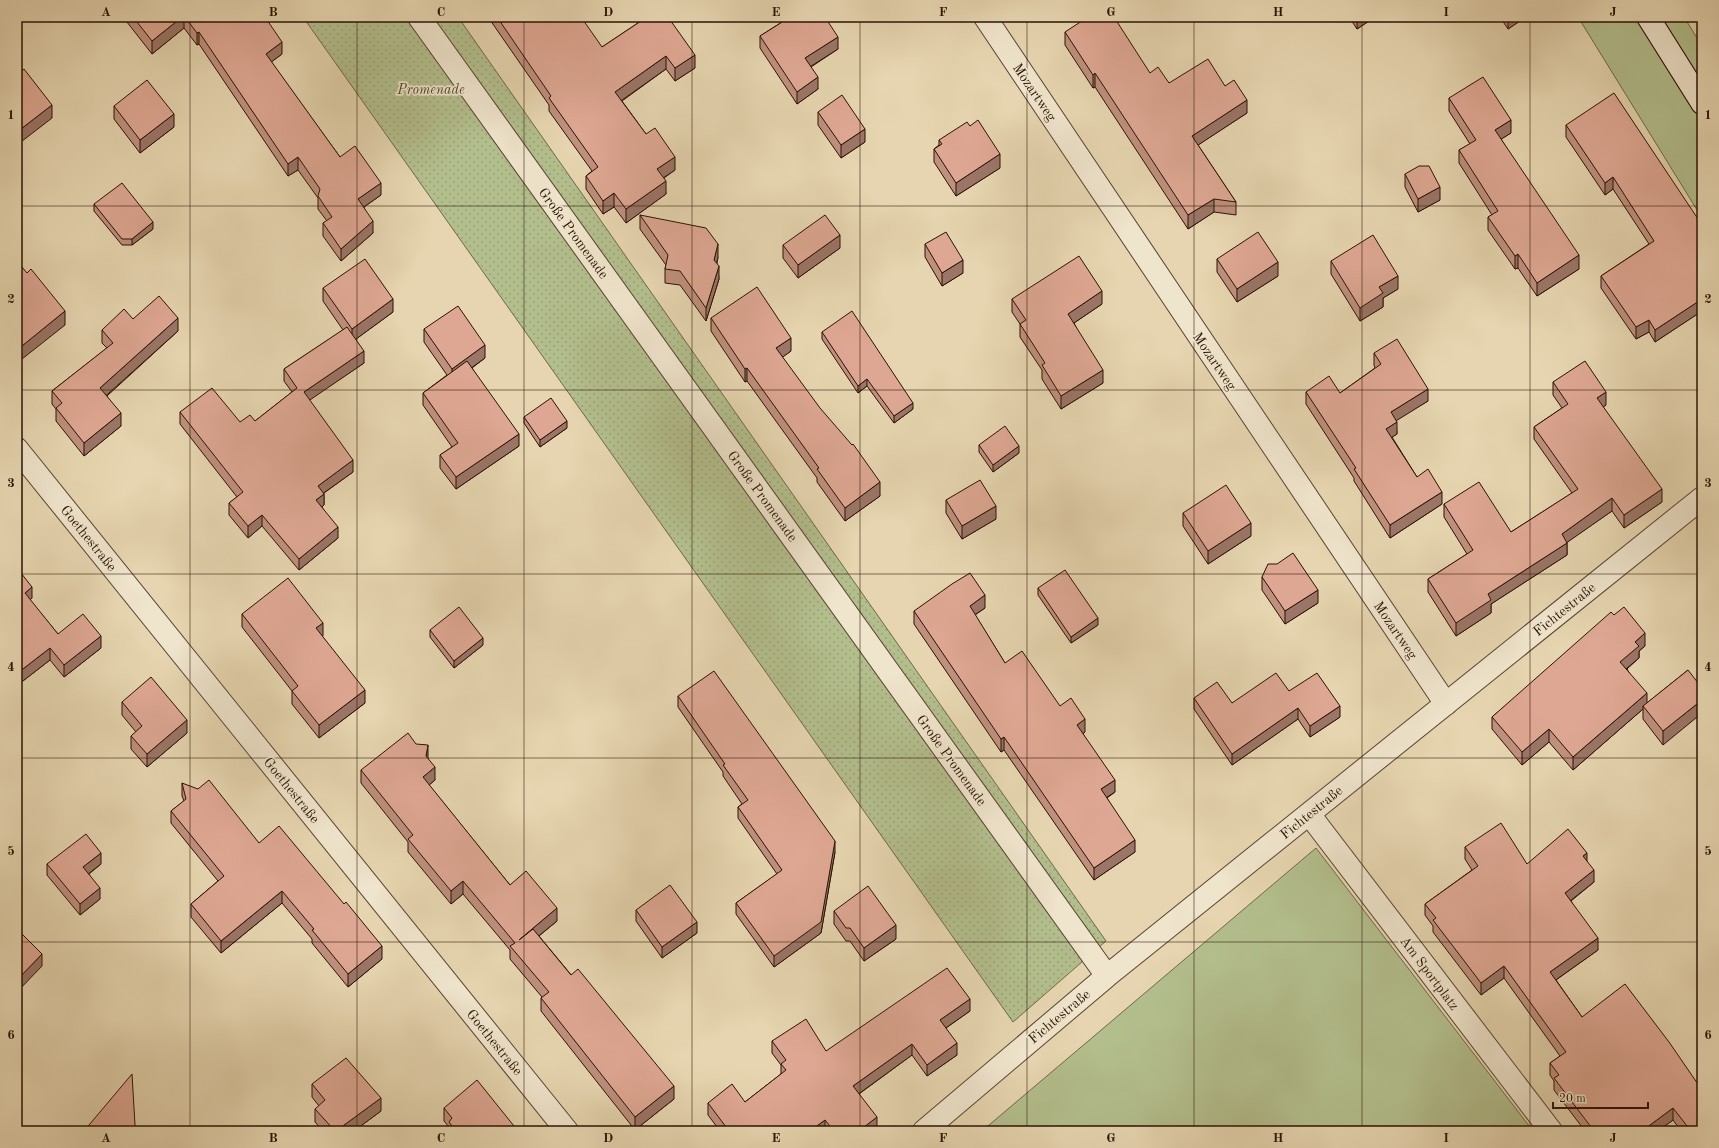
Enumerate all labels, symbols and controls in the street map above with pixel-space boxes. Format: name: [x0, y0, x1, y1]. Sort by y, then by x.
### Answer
text: A: [101, 6, 111, 19]
text: B: [268, 6, 278, 19]
text: C: [437, 6, 445, 19]
text: D: [603, 6, 613, 19]
text: E: [772, 6, 781, 19]
text: F: [939, 6, 948, 19]
text: G: [1106, 6, 1116, 19]
text: H: [1273, 6, 1284, 19]
text: I: [1443, 6, 1449, 19]
text: J: [1609, 6, 1617, 19]
street label: Mozartweg: [1010, 61, 1059, 124]
park label: Promenade: [396, 83, 465, 97]
text: 1: [7, 109, 15, 122]
text: 1: [1704, 109, 1712, 122]
street label: Große Promenade: [536, 186, 611, 282]
text: 2: [7, 293, 15, 306]
text: 2: [1704, 293, 1712, 306]
street label: Mozartweg: [1190, 330, 1239, 393]
street label: Große Promenade: [725, 449, 800, 545]
text: 3: [7, 477, 15, 490]
text: 3: [1704, 477, 1712, 490]
street label: Goethestraße: [58, 503, 119, 574]
street label: Fichtestraße: [1531, 581, 1598, 639]
street label: Mozartweg: [1371, 599, 1420, 662]
text: 4: [7, 661, 15, 674]
text: 4: [1704, 661, 1712, 674]
street label: Große Promenade: [914, 713, 989, 809]
street label: Goethestraße: [261, 755, 322, 826]
street label: Fichtestraße: [1278, 784, 1345, 842]
text: 5: [7, 845, 15, 858]
text: 5: [1704, 845, 1712, 858]
street label: Am Sportplatz: [1397, 934, 1461, 1013]
street label: Fichtestraße: [1026, 987, 1093, 1046]
street label: Goethestraße: [464, 1007, 525, 1078]
text: 6: [7, 1029, 15, 1042]
text: 6: [1704, 1029, 1712, 1042]
scale bar: [1553, 1084, 1648, 1110]
text: 20 m: [1559, 1093, 1586, 1105]
text: A: [101, 1132, 111, 1145]
text: B: [268, 1132, 278, 1145]
text: C: [437, 1132, 445, 1145]
text: D: [603, 1132, 613, 1145]
text: E: [772, 1132, 781, 1145]
text: F: [939, 1132, 948, 1145]
text: G: [1106, 1132, 1116, 1145]
text: H: [1273, 1132, 1284, 1145]
text: I: [1443, 1132, 1449, 1145]
text: J: [1609, 1132, 1617, 1145]

